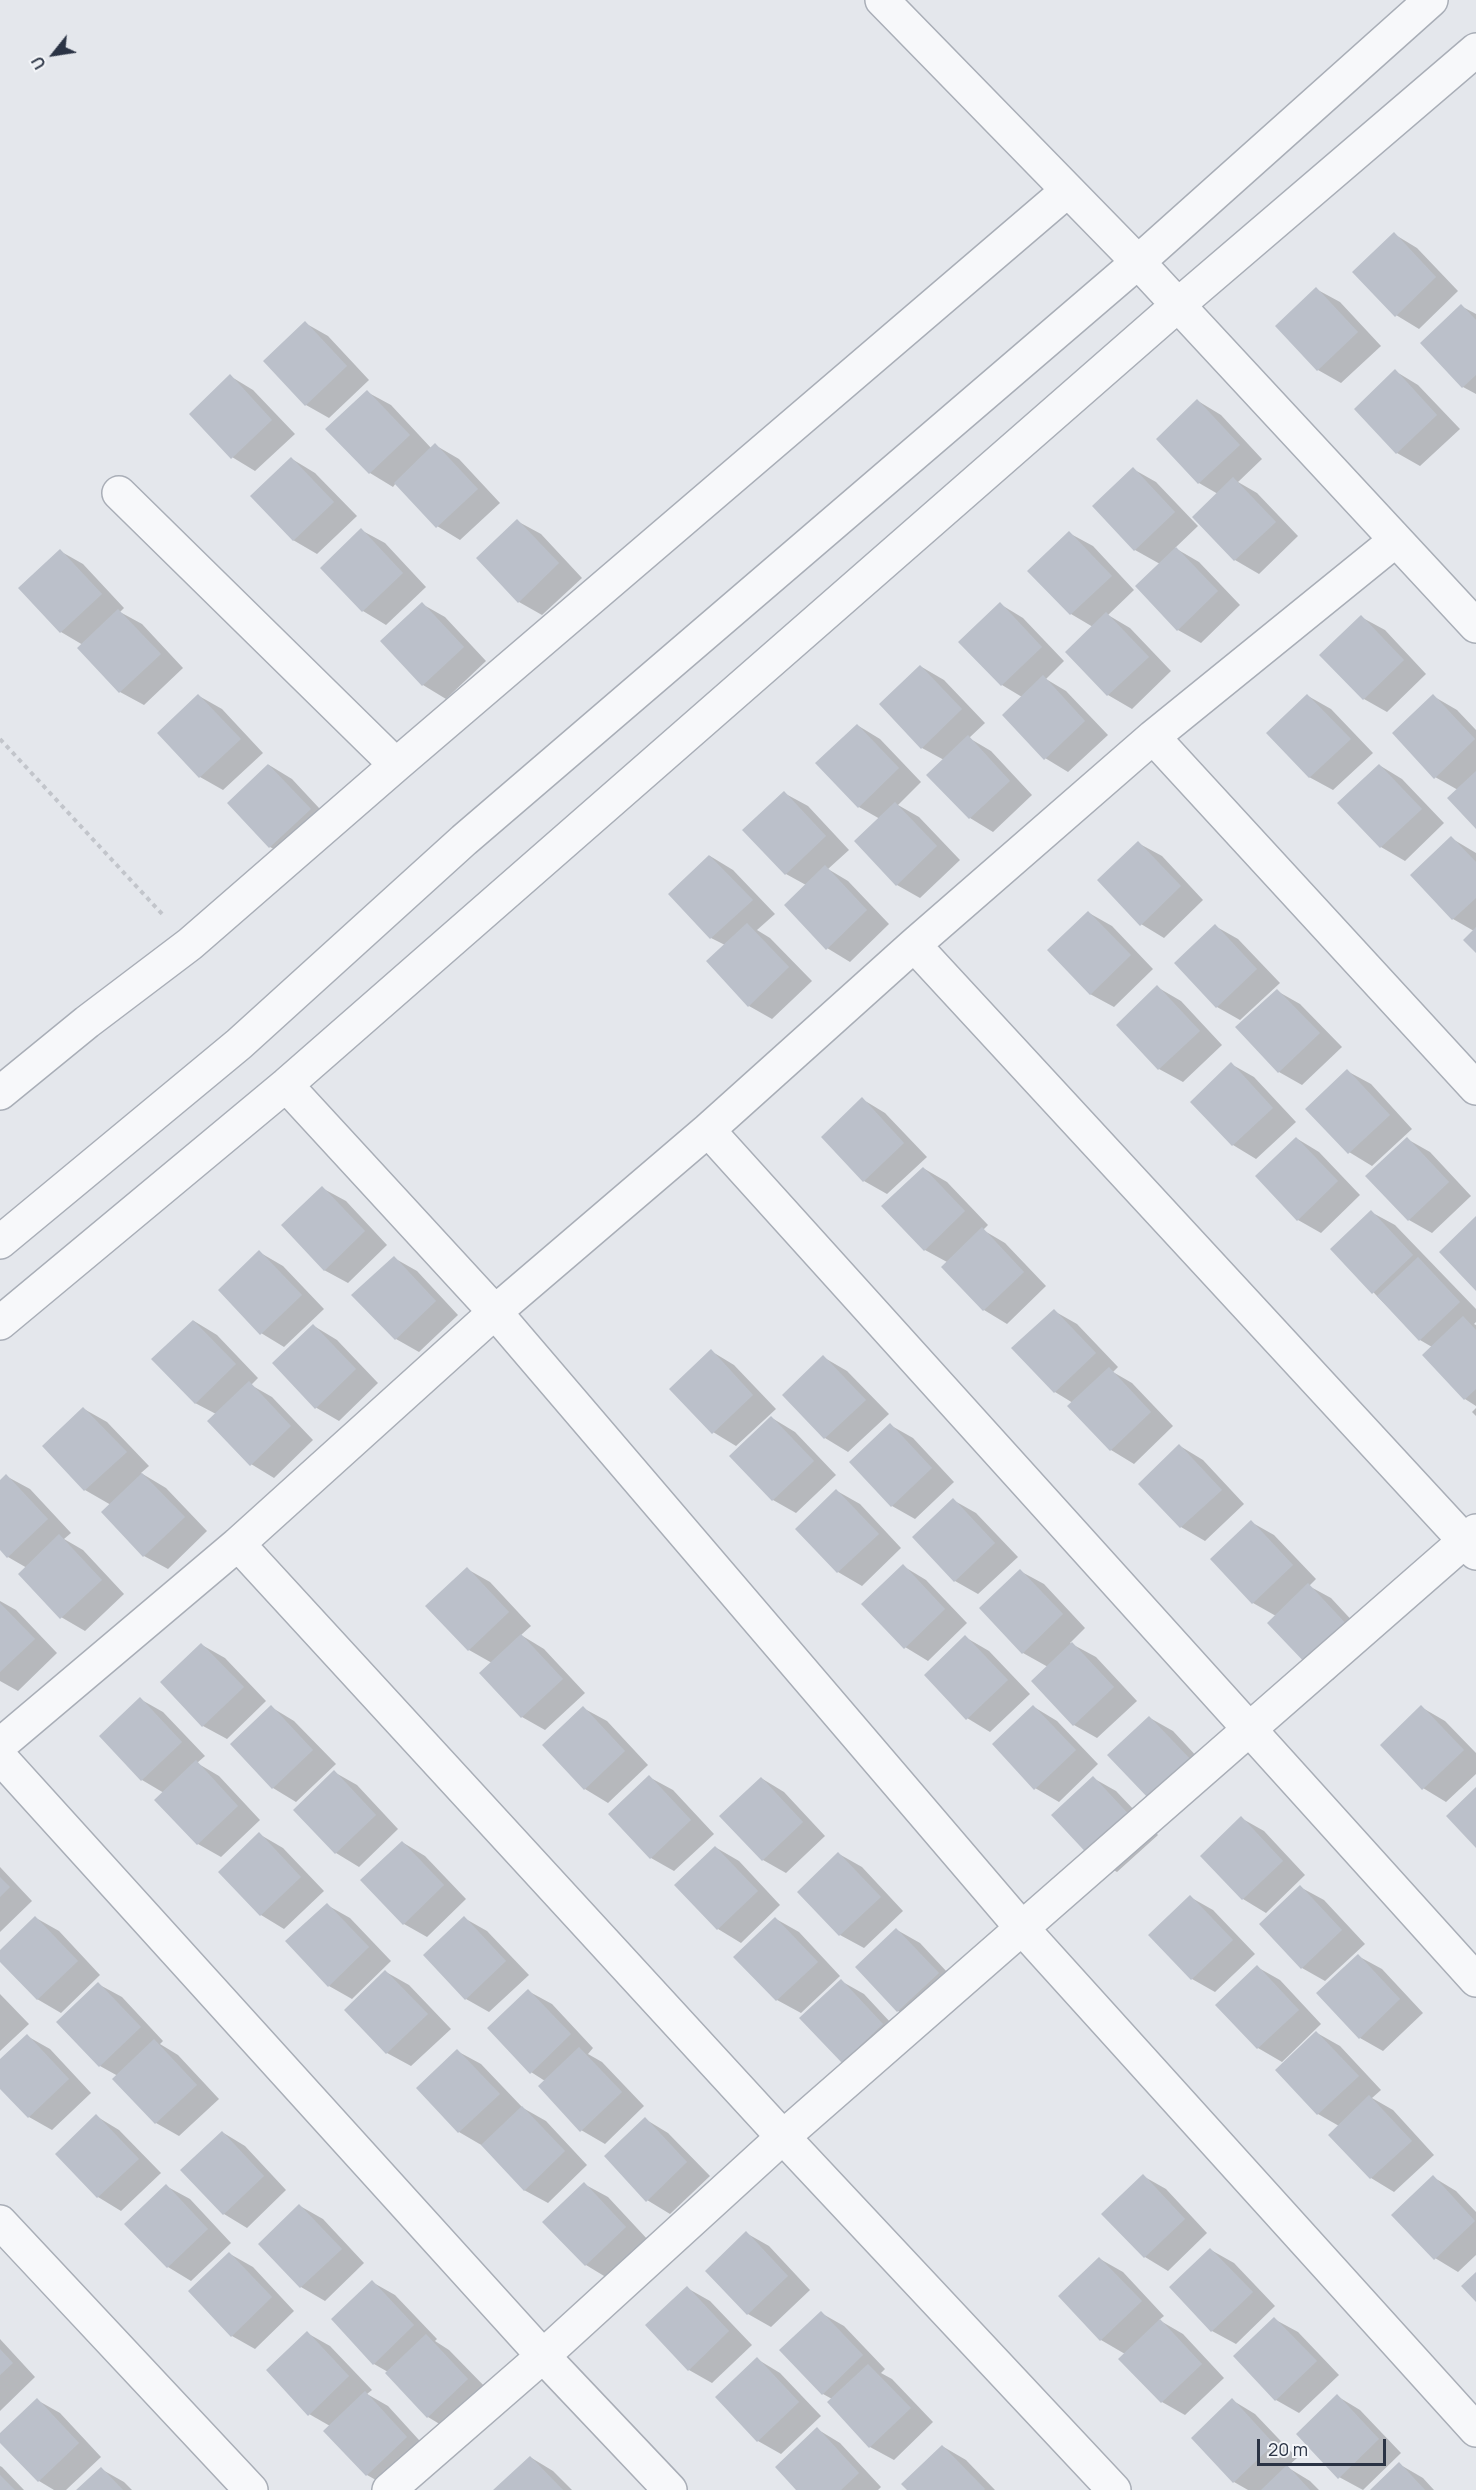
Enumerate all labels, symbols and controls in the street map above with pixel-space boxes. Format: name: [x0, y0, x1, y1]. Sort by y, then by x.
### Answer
north arrow: [24, 24, 84, 84]
text: U: [26, 53, 51, 73]
scale bar: [1260, 2427, 1389, 2465]
text: 20 m: [1268, 2437, 1308, 2461]

